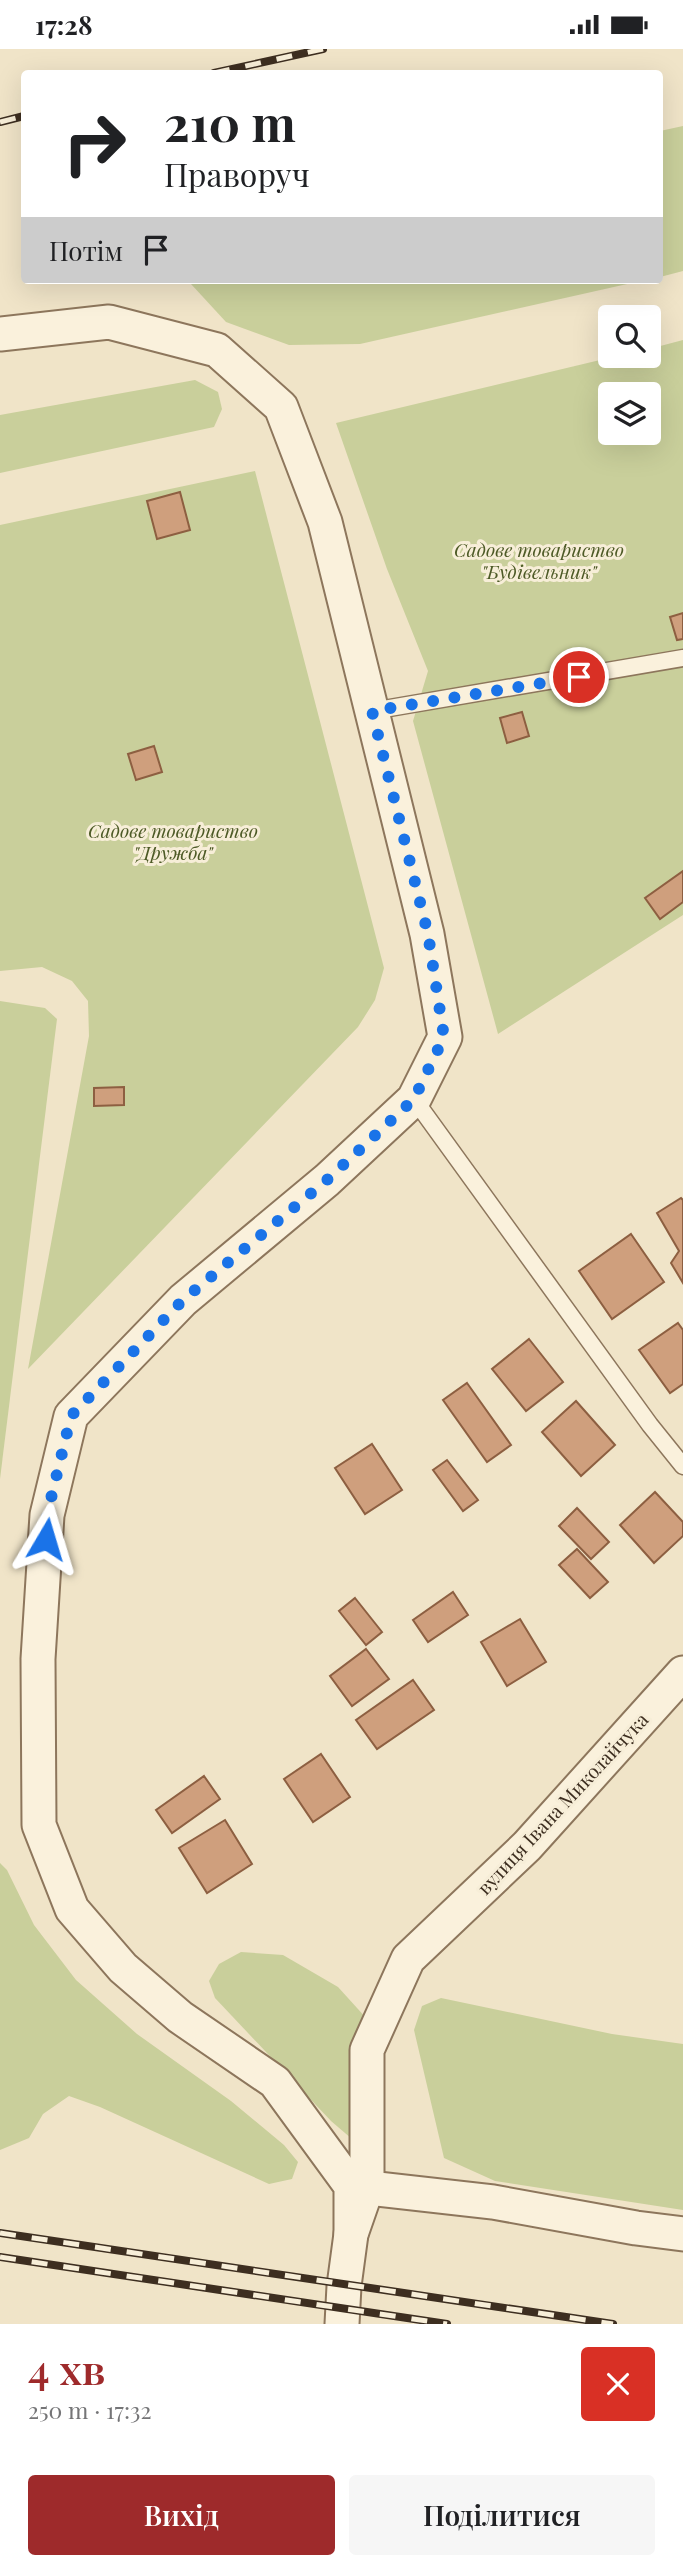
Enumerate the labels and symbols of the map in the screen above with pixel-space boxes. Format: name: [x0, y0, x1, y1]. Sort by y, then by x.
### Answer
park label: Садове товариство "Будівельник": [454, 536, 624, 584]
pin: [549, 647, 609, 707]
park label: Садове товариство "Дружба": [88, 817, 258, 865]
position arrow: [9, 1502, 83, 1576]
street label: вулиця Івана Миколайчука: [471, 1706, 654, 1900]

